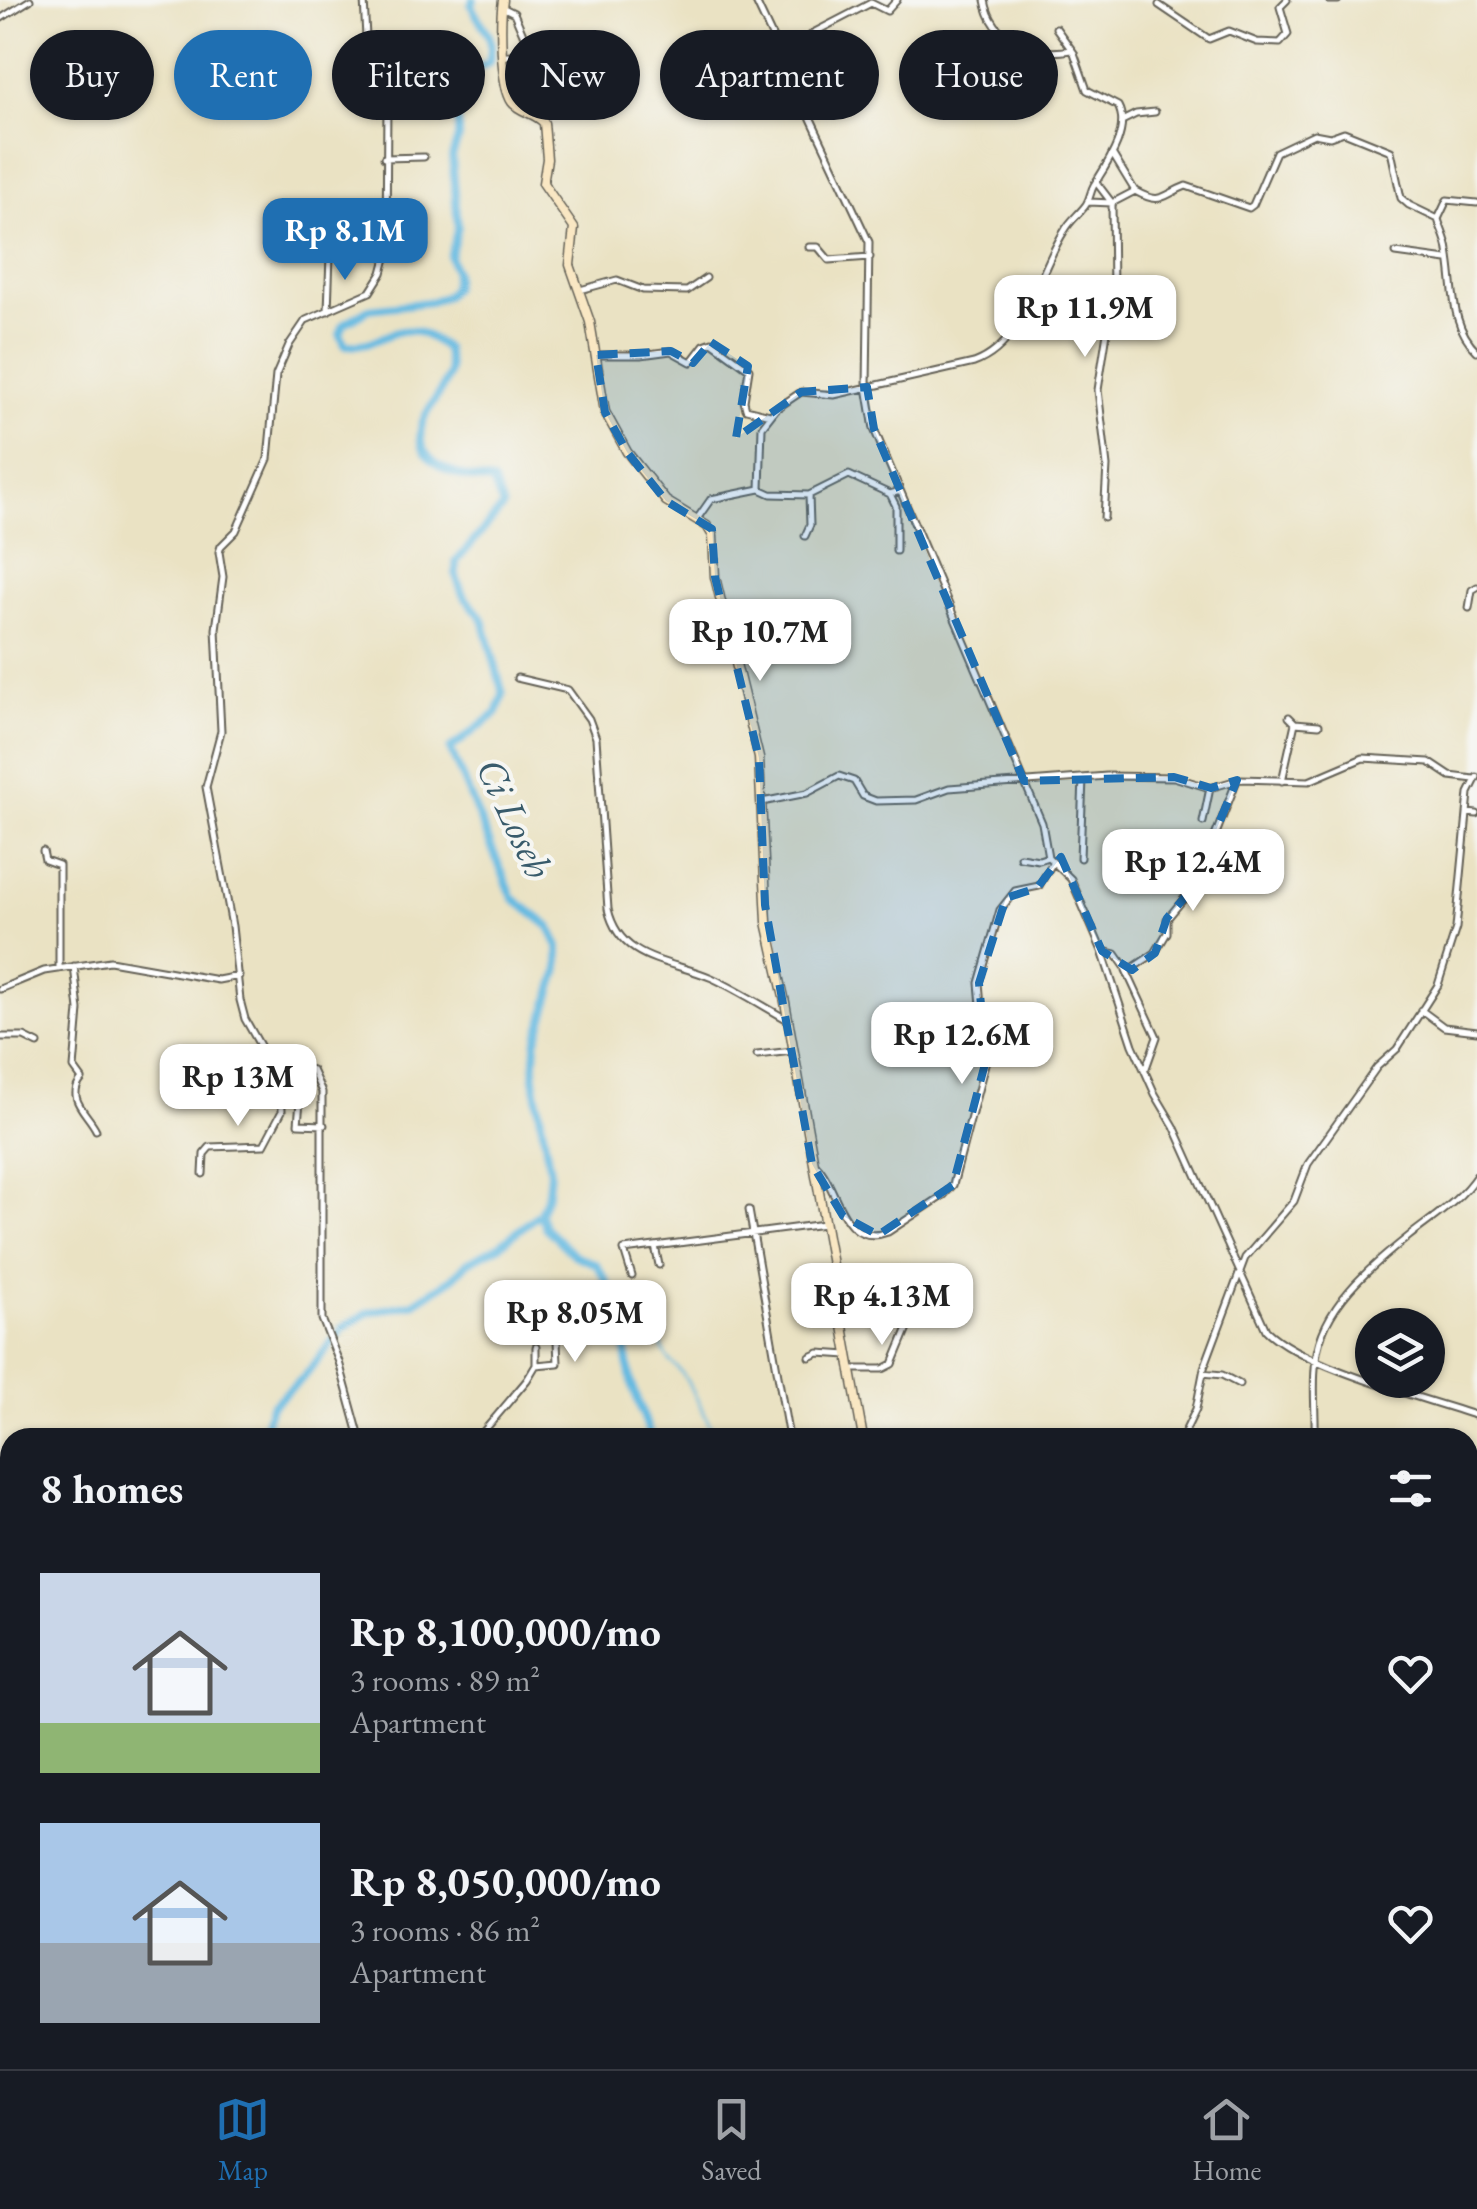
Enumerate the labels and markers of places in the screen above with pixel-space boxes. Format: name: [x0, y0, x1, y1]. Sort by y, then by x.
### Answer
pin: Rp 8.1M: [253, 198, 437, 283]
pin: Rp 11.9M: [982, 275, 1188, 360]
pin: Rp 10.7M: [657, 599, 863, 684]
pin: Rp 12.4M: [1090, 829, 1296, 914]
pin: Rp 12.6M: [859, 1002, 1065, 1087]
pin: Rp 13M: [157, 1044, 319, 1129]
pin: Rp 4.13M: [779, 1263, 985, 1348]
pin: Rp 8.05M: [472, 1280, 678, 1365]

